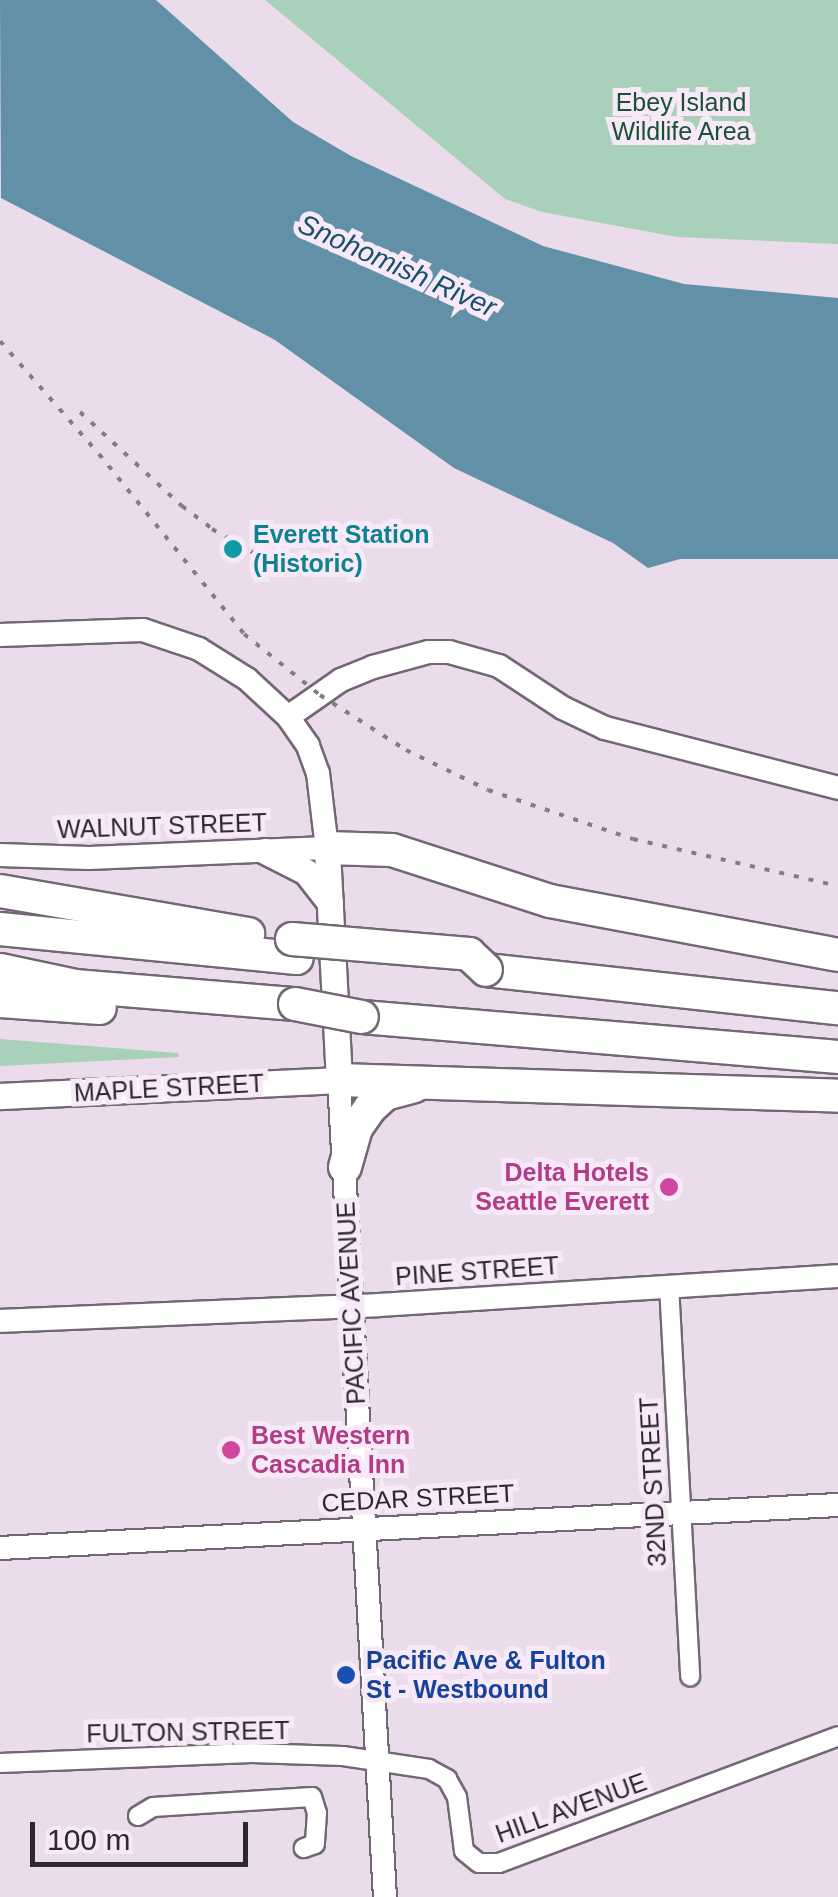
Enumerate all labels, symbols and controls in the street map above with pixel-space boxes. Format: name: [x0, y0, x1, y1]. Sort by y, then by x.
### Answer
park label: Ebey Island Wildlife Area: [611, 88, 751, 147]
water label: Snohomish River: [293, 207, 501, 325]
place label: Everett Station (Historic): [253, 520, 429, 579]
marker: Everett Station (Historic): [222, 538, 244, 560]
street label: WALNUT STREET: [56, 807, 268, 845]
street label: MAPLE STREET: [73, 1068, 265, 1108]
place label: Delta Hotels Seattle Everett: [475, 1158, 649, 1217]
marker: Delta Hotels Seattle Everett: [658, 1176, 680, 1198]
street label: PACIFIC AVENUE: [331, 1200, 371, 1406]
street label: PINE STREET: [394, 1250, 560, 1292]
street label: 32ND STREET: [634, 1397, 672, 1567]
place label: Best Western Cascadia Inn: [251, 1421, 410, 1480]
marker: Best Western Cascadia Inn: [220, 1439, 242, 1461]
street label: CEDAR STREET: [321, 1478, 515, 1518]
place label: Pacific Ave & Fulton St - Westbound: [366, 1646, 607, 1705]
marker: Pacific Ave & Fulton St - Westbound: [335, 1664, 357, 1686]
street label: FULTON STREET: [86, 1715, 290, 1749]
street label: HILL AVENUE: [490, 1766, 652, 1850]
scale bar: [35, 1802, 252, 1864]
text: 100 m: [47, 1823, 130, 1856]

